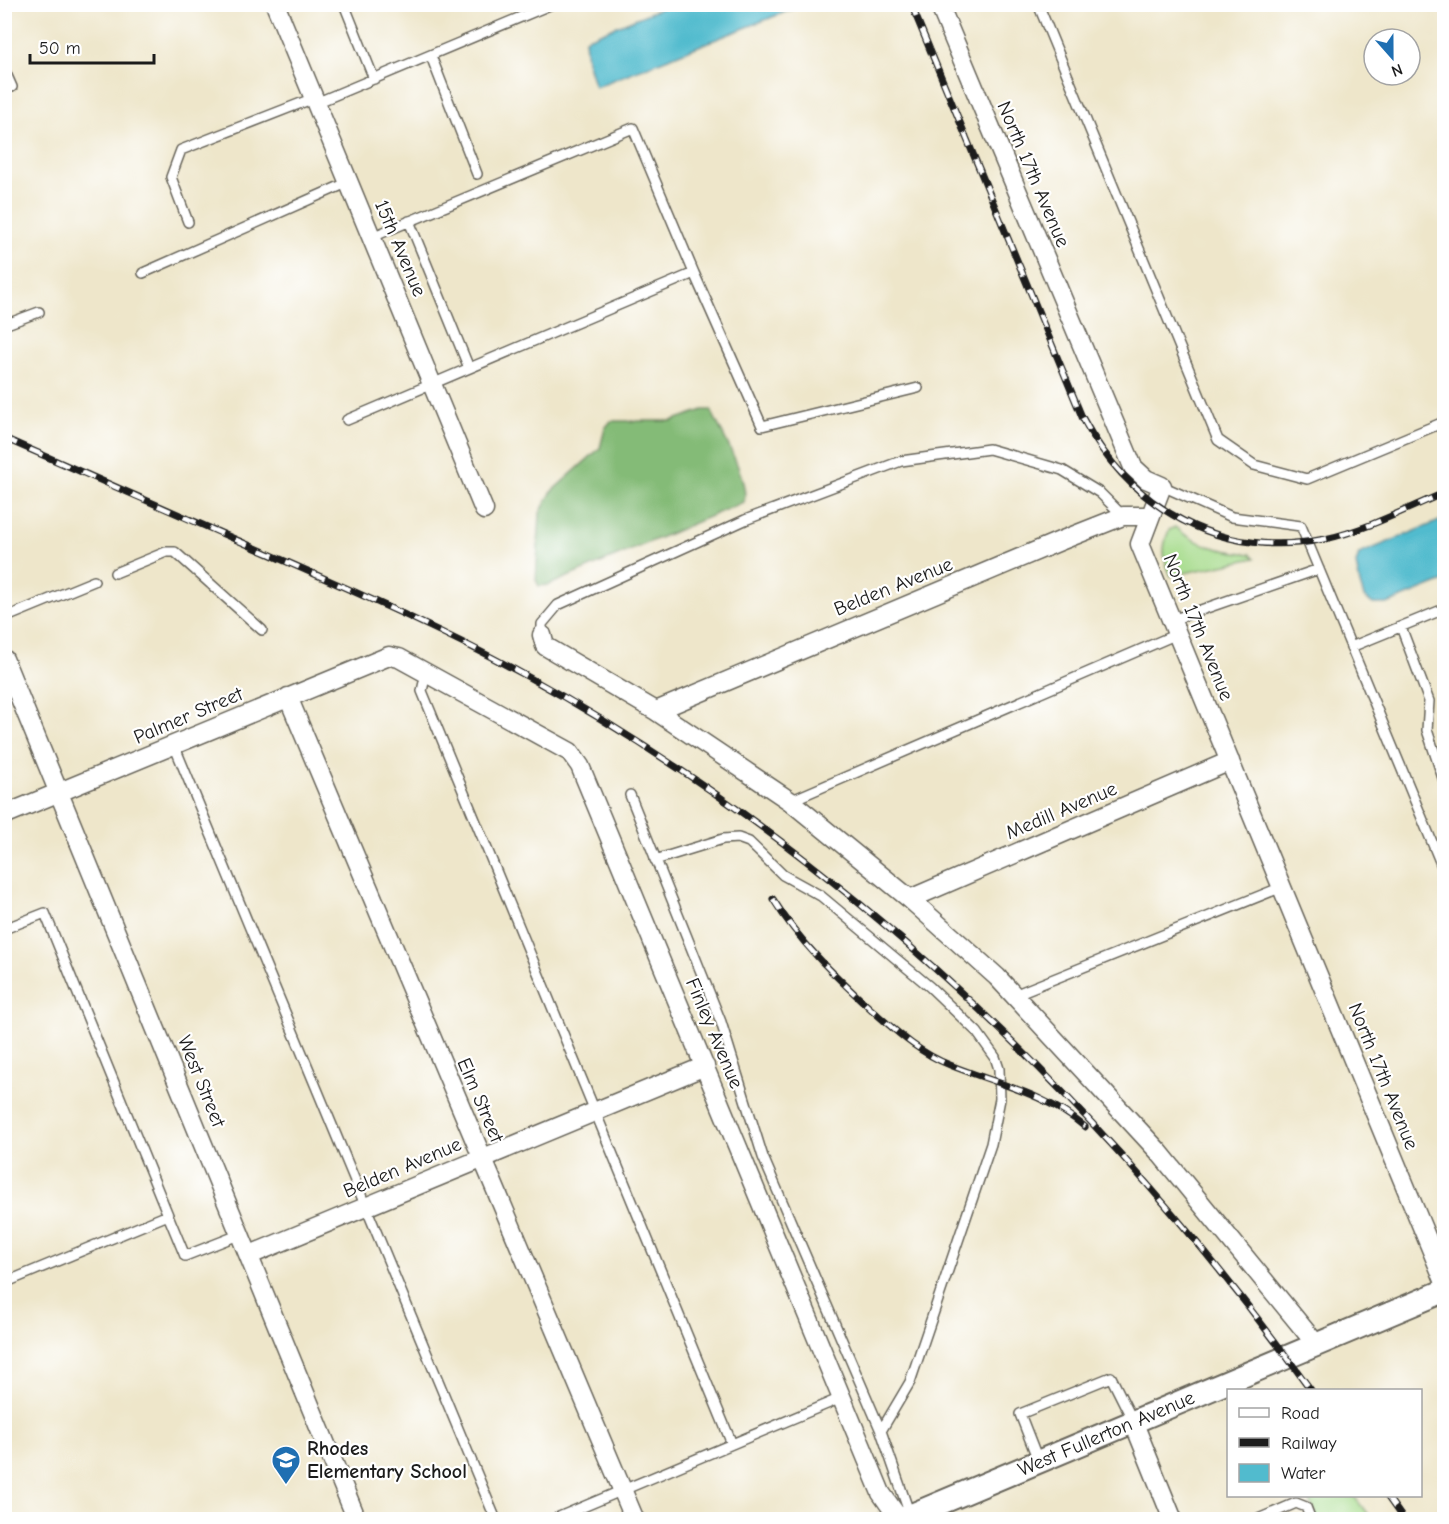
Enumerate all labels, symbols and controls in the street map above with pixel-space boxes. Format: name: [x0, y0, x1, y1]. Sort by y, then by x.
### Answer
scale bar: [30, 27, 154, 65]
north arrow: [1362, 27, 1422, 87]
text: 50 m: [39, 38, 81, 59]
text: N: [1389, 60, 1405, 80]
street label: North 17th Avenue: [992, 98, 1075, 251]
street label: 15th Avenue: [370, 196, 431, 300]
street label: North 17th Avenue: [1159, 550, 1238, 704]
street label: Belden Avenue: [830, 552, 956, 621]
street label: Palmer Street: [130, 682, 247, 749]
street label: Medill Avenue: [1002, 777, 1120, 844]
street label: Finley Avenue: [681, 974, 748, 1092]
street label: North 17th Avenue: [1344, 999, 1423, 1153]
street label: West Street: [173, 1032, 231, 1132]
street label: Elm Street: [452, 1054, 509, 1147]
street label: Belden Avenue: [340, 1132, 465, 1203]
street label: West Fullerton Avenue: [1014, 1386, 1198, 1481]
legend: [1227, 1389, 1422, 1497]
text: Road: [1281, 1403, 1320, 1424]
text: Railway: [1281, 1433, 1338, 1454]
place label: Rhodes Elementary School: [307, 1437, 467, 1483]
school or university icon: Rhodes Elementary School: [270, 1444, 302, 1486]
text: Water: [1281, 1463, 1326, 1484]

